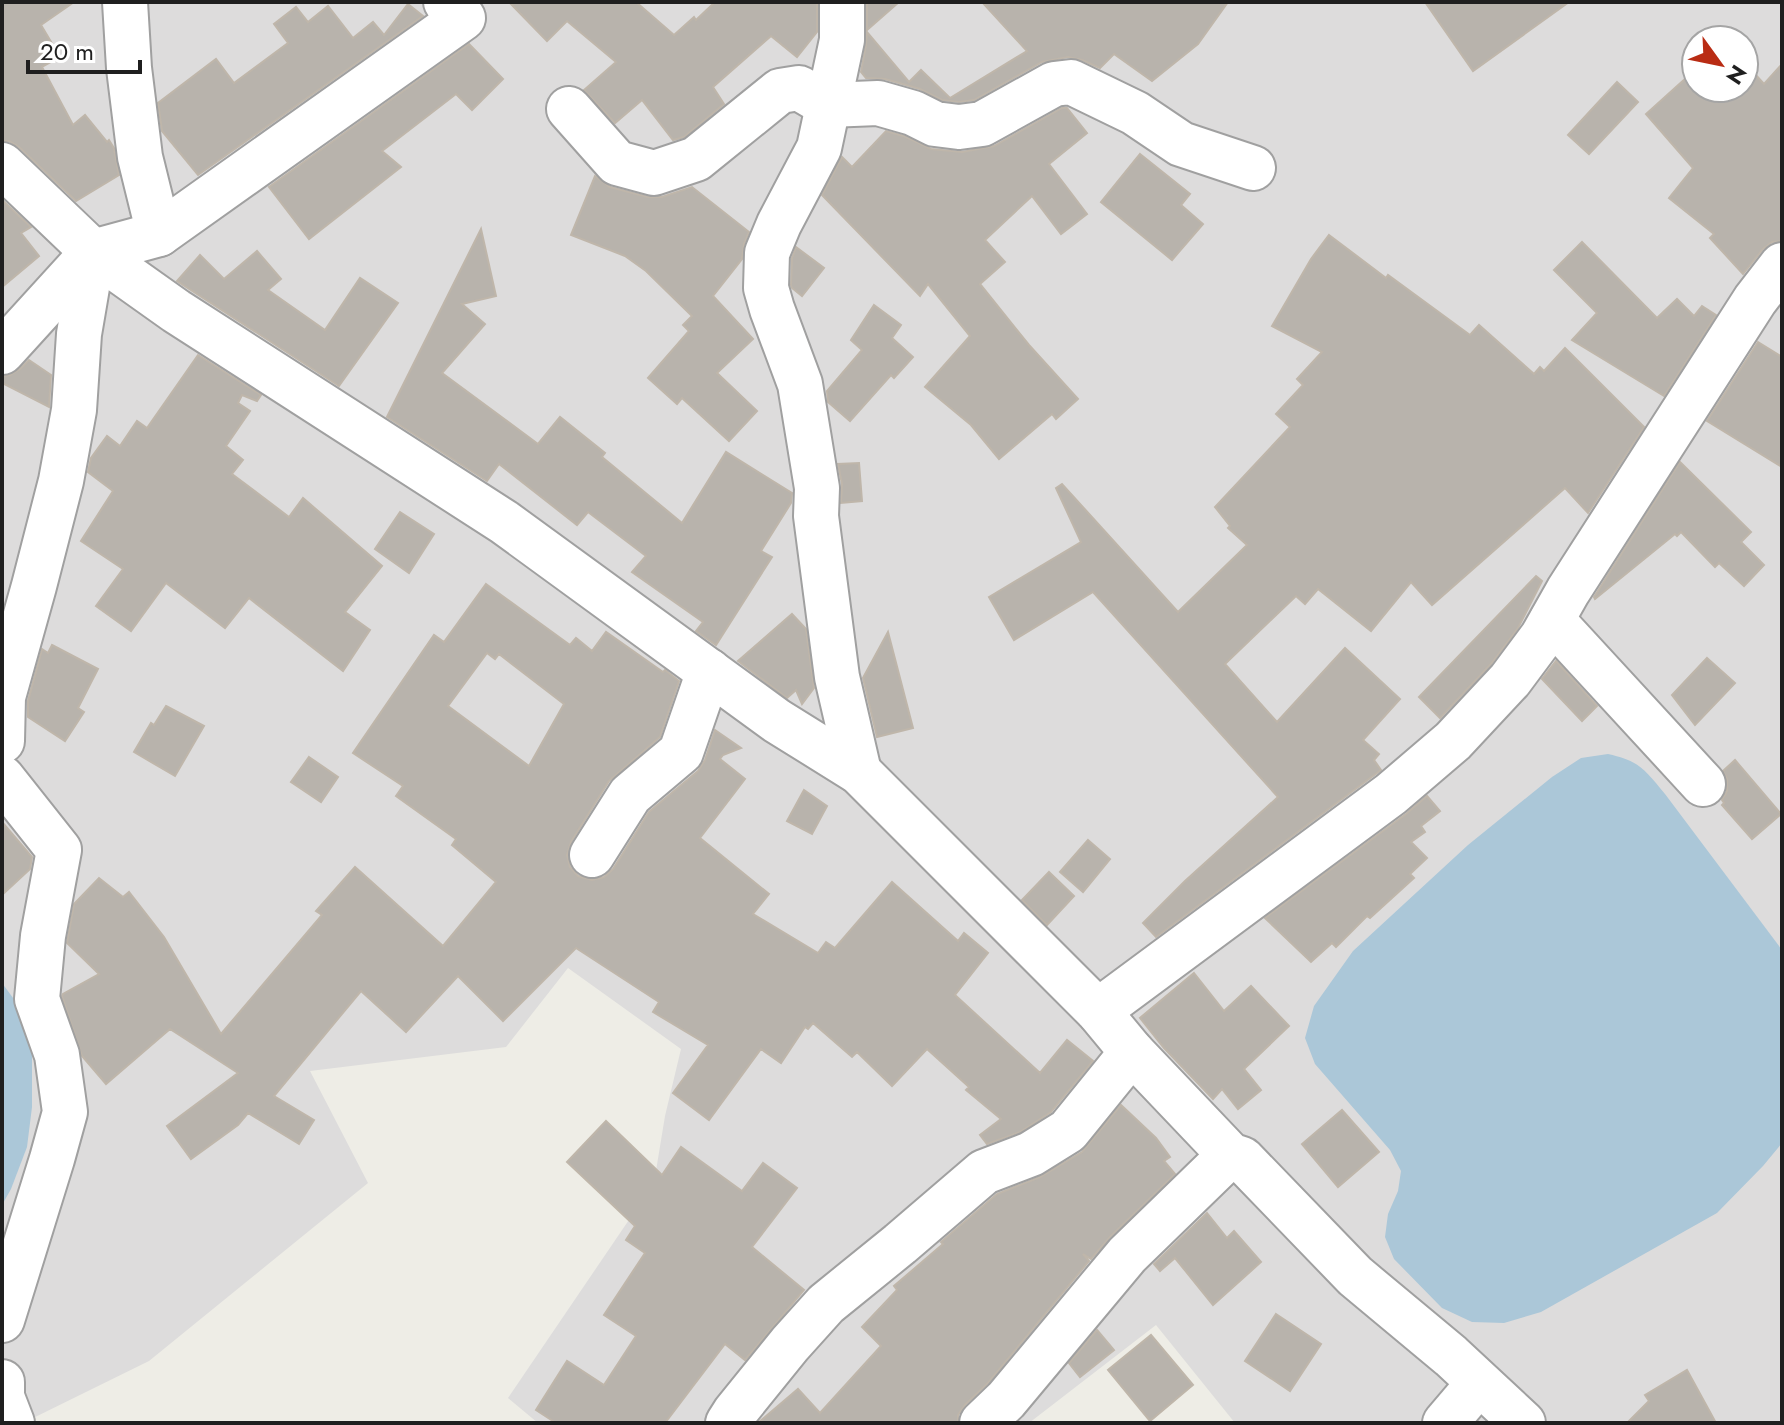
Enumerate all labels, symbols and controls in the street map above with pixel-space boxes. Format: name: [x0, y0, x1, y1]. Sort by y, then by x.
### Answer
scale bar: [28, 24, 140, 74]
north arrow: [1680, 24, 1760, 104]
text: 20 m: [40, 34, 94, 69]
text: N: [1719, 59, 1755, 91]

